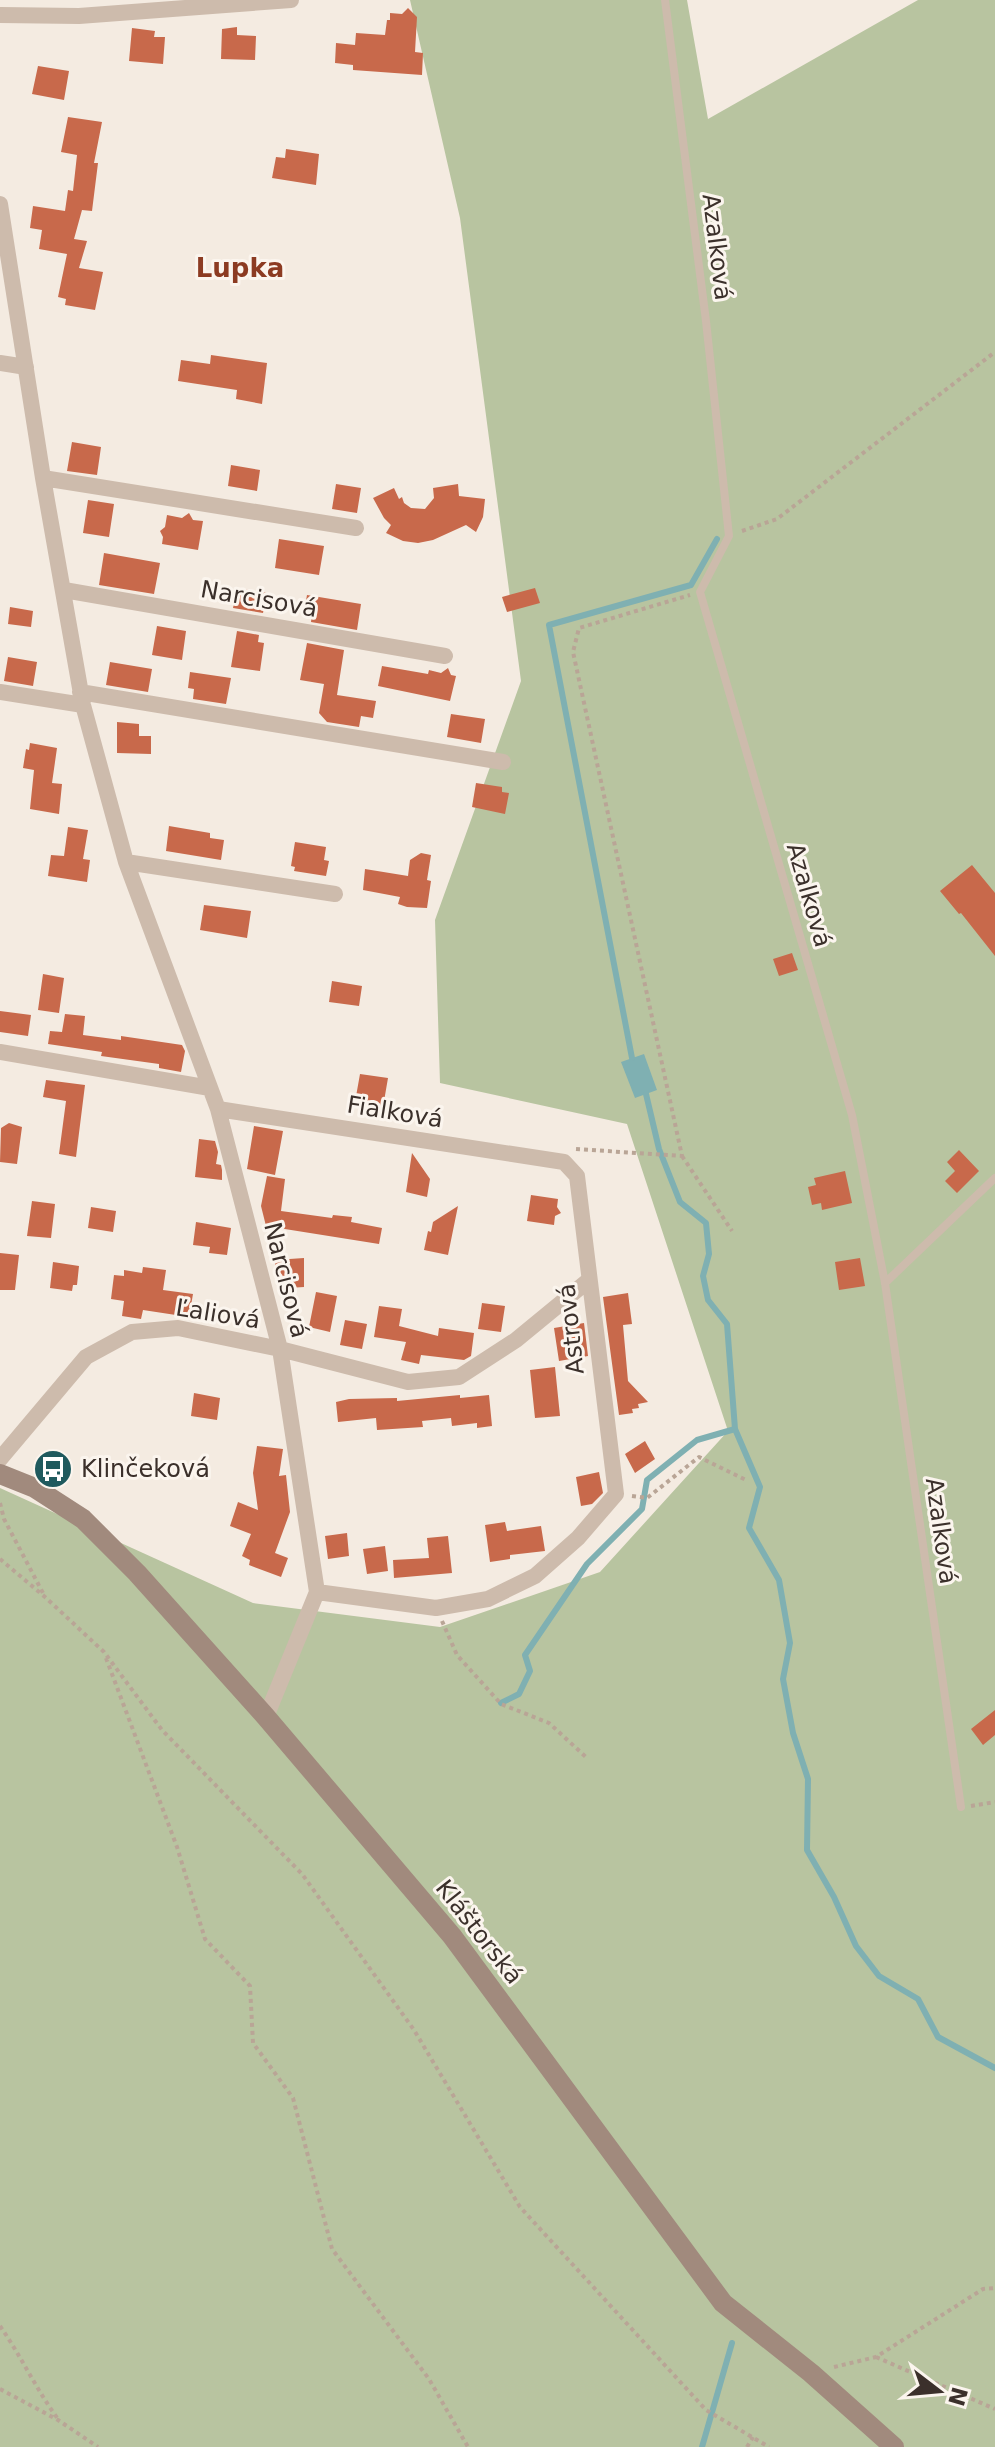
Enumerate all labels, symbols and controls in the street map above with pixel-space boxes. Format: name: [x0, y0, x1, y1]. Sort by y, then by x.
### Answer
street label: Azalková: [697, 192, 737, 302]
district label: Lupka: [196, 253, 284, 283]
street label: Narcisová: [198, 575, 320, 623]
street label: Azalková: [781, 840, 837, 950]
street label: Fialková: [345, 1091, 445, 1133]
street label: Narcisová: [258, 1219, 314, 1341]
street label: Astrová: [552, 1282, 590, 1376]
street label: Ľaliová: [174, 1294, 262, 1334]
bus stop icon: Klinčeková: [32, 1448, 74, 1490]
place label: Klinčeková: [81, 1455, 210, 1483]
street label: Azalková: [920, 1476, 962, 1586]
street label: Kláštorská: [430, 1874, 528, 1990]
north arrow: [899, 2351, 979, 2431]
text: N: [943, 2384, 972, 2409]

